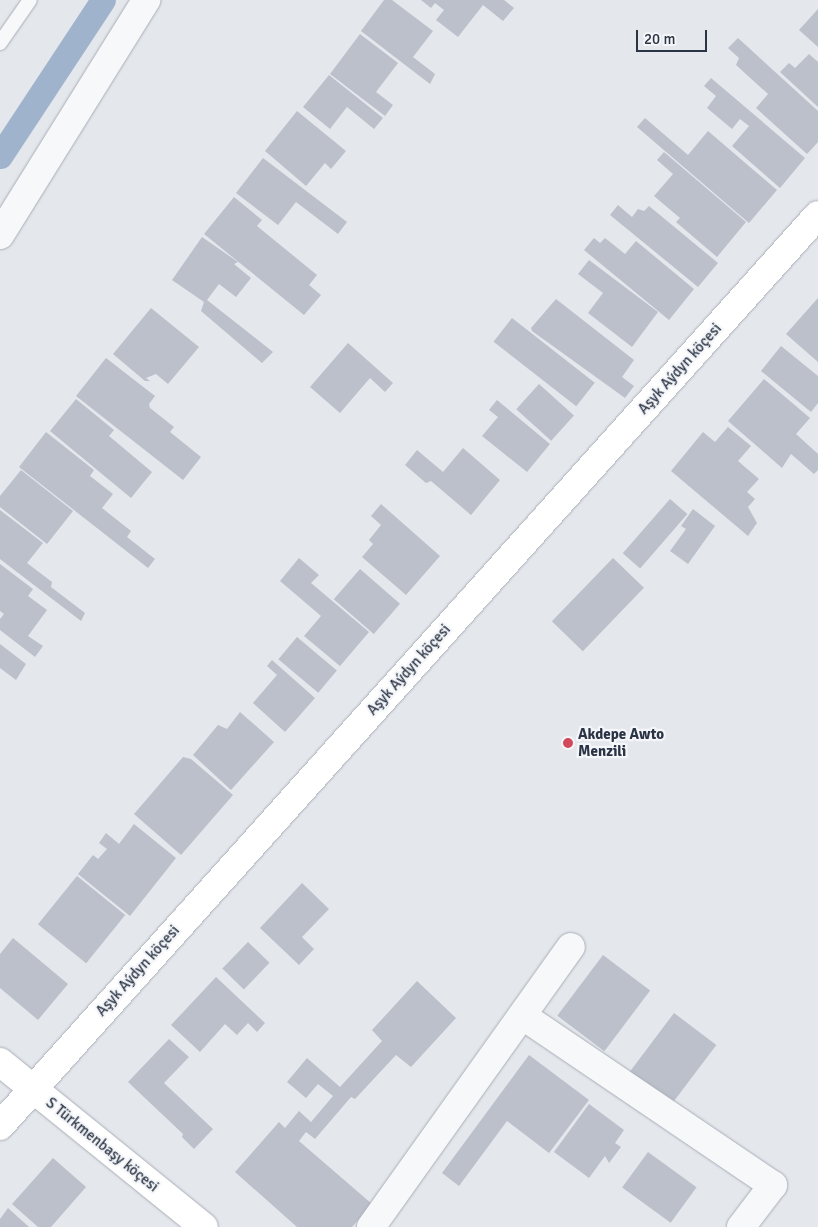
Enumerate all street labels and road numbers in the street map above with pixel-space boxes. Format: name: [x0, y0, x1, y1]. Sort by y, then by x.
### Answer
street label: Aşyk Aýdyn köçesi: [634, 320, 726, 418]
street label: Aşyk Aýdyn köçesi: [363, 621, 455, 719]
street label: Aşyk Aýdyn köçesi: [92, 922, 184, 1020]
street label: S Türkmenbaşy köçesi: [42, 1094, 162, 1196]

